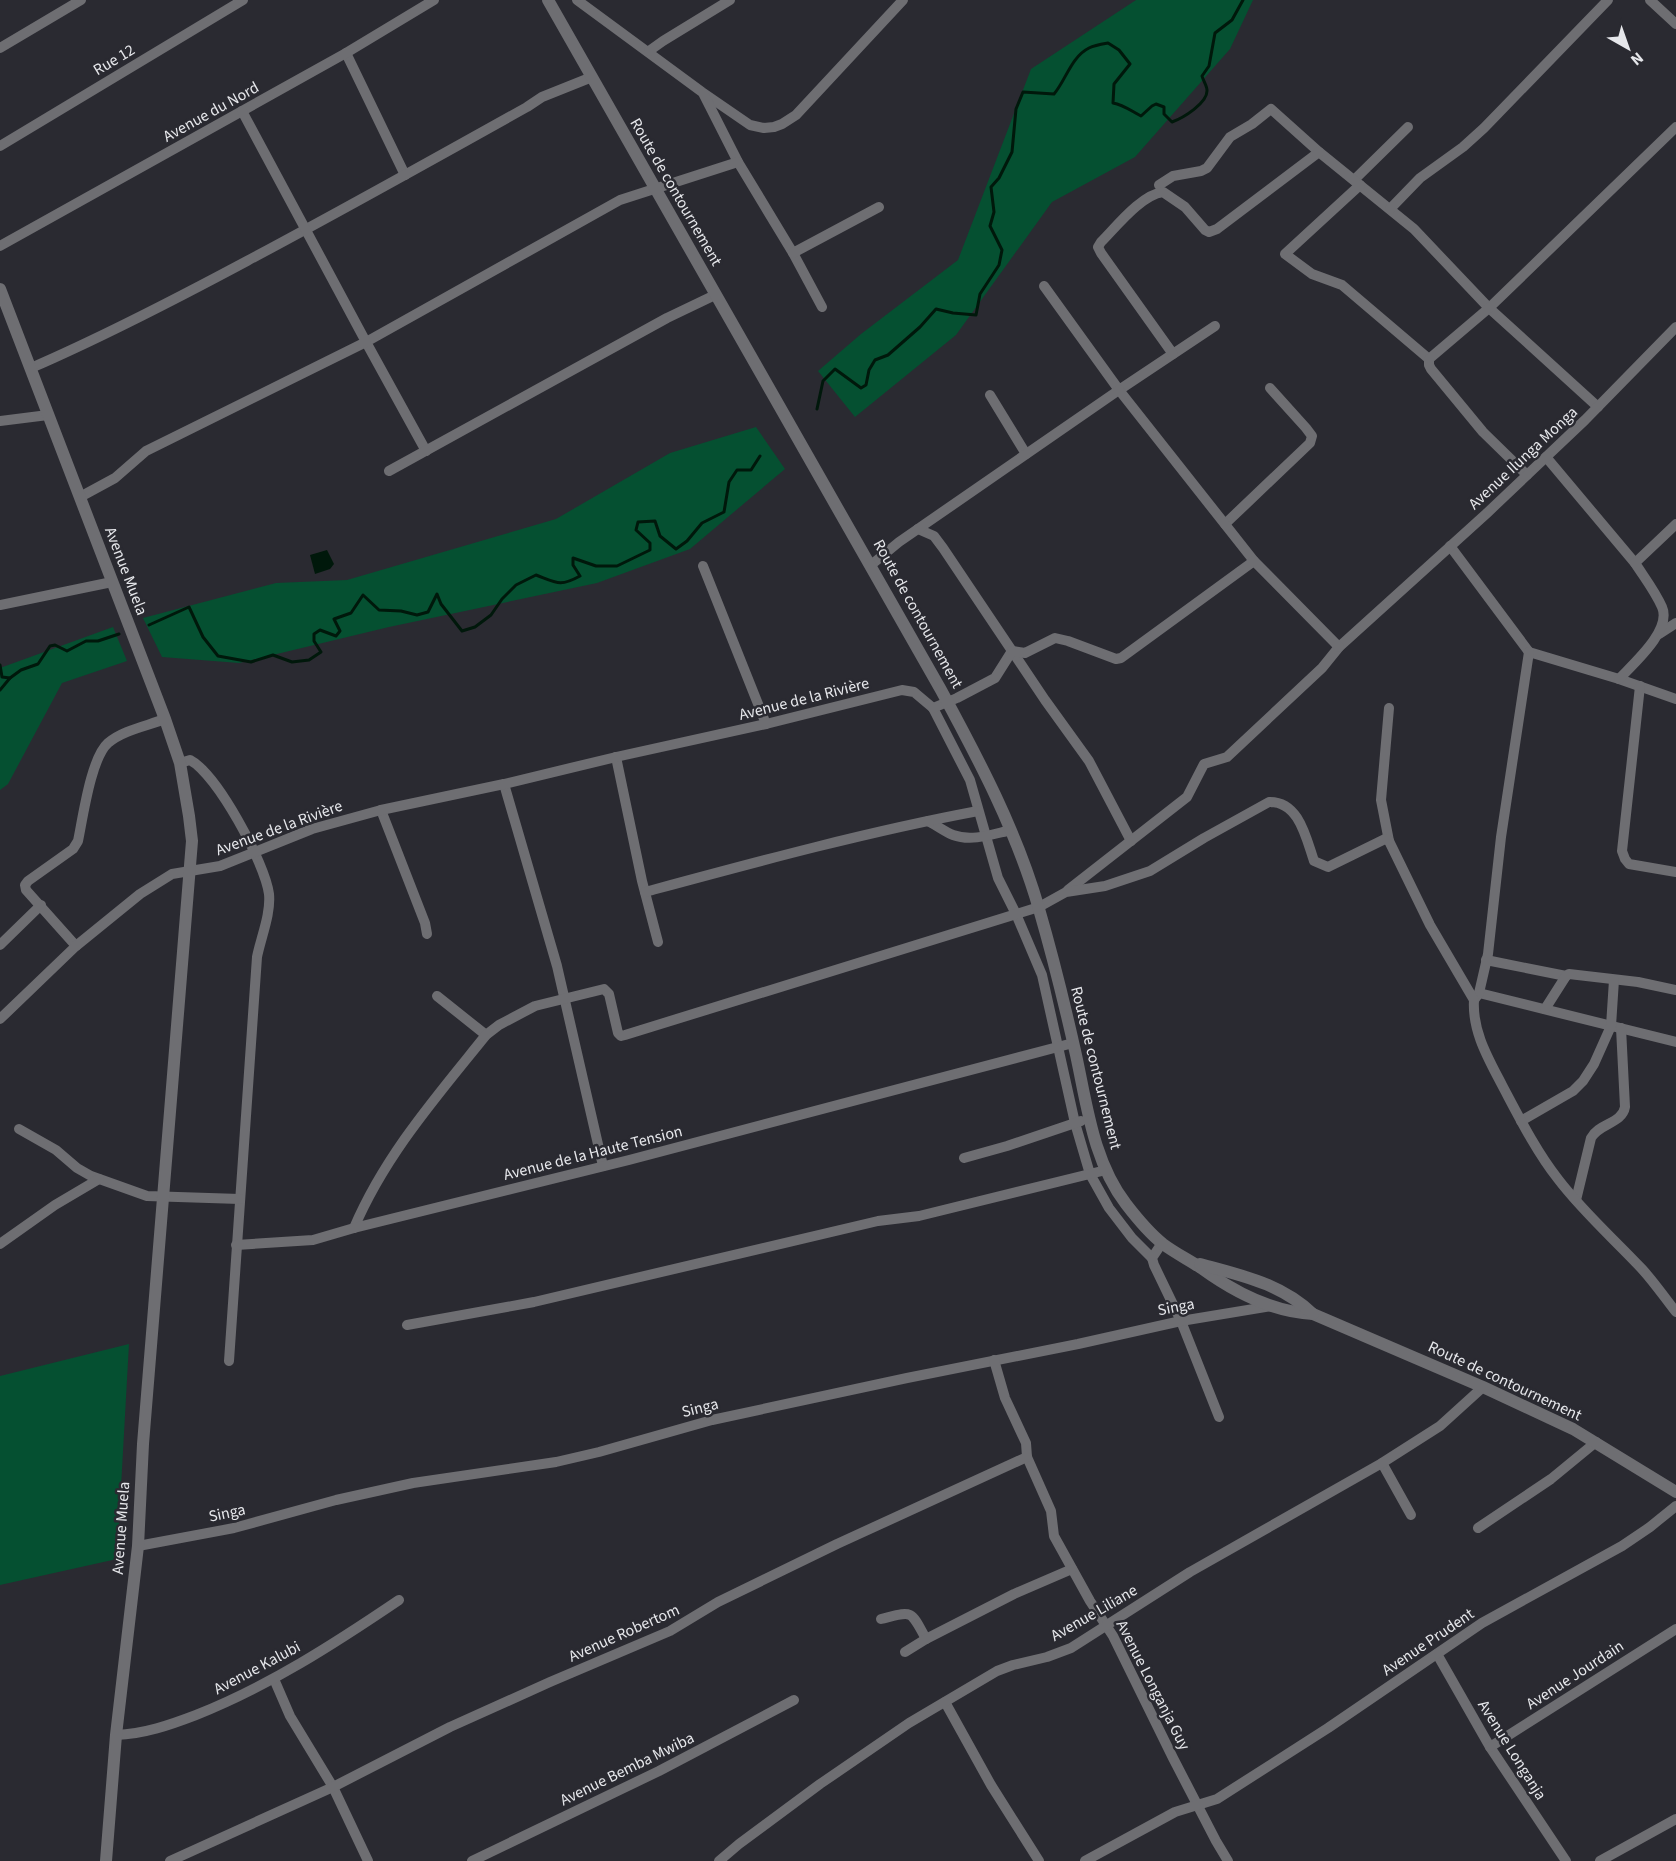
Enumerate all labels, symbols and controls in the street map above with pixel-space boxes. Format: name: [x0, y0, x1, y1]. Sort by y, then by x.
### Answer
north arrow: [1598, 18, 1658, 78]
street label: Rue 12: [89, 39, 139, 81]
text: N: [1626, 47, 1648, 71]
street label: Avenue du Nord: [159, 77, 263, 147]
street label: Route de contournement: [625, 114, 728, 270]
street label: Avenue Ilunga Monga: [1463, 401, 1583, 515]
street label: Avenue Muela: [99, 524, 153, 618]
street label: Route de contournement: [868, 536, 968, 693]
street label: Avenue de la Rivière: [737, 672, 872, 726]
street label: Avenue de la Rivière: [212, 795, 346, 861]
street label: Route de contournement: [1065, 984, 1127, 1152]
street label: Avenue de la Haute Tension: [501, 1120, 685, 1186]
street label: Singa: [1156, 1293, 1196, 1321]
street label: Route de contournement: [1425, 1336, 1586, 1427]
street label: Singa: [679, 1393, 721, 1423]
street label: Avenue Muela: [107, 1481, 135, 1575]
street label: Singa: [207, 1498, 247, 1528]
street label: Avenue Liliane: [1046, 1579, 1142, 1647]
street label: Avenue Robertom: [565, 1599, 683, 1667]
street label: Avenue Prudent: [1378, 1603, 1479, 1681]
street label: Avenue Longanja Guy: [1111, 1616, 1196, 1754]
street label: Avenue Jourdain: [1522, 1635, 1628, 1715]
street label: Avenue Kalubi: [210, 1636, 304, 1700]
street label: Avenue Longanja: [1472, 1696, 1552, 1804]
street label: Avenue Bemba Mwiba: [556, 1727, 698, 1811]

